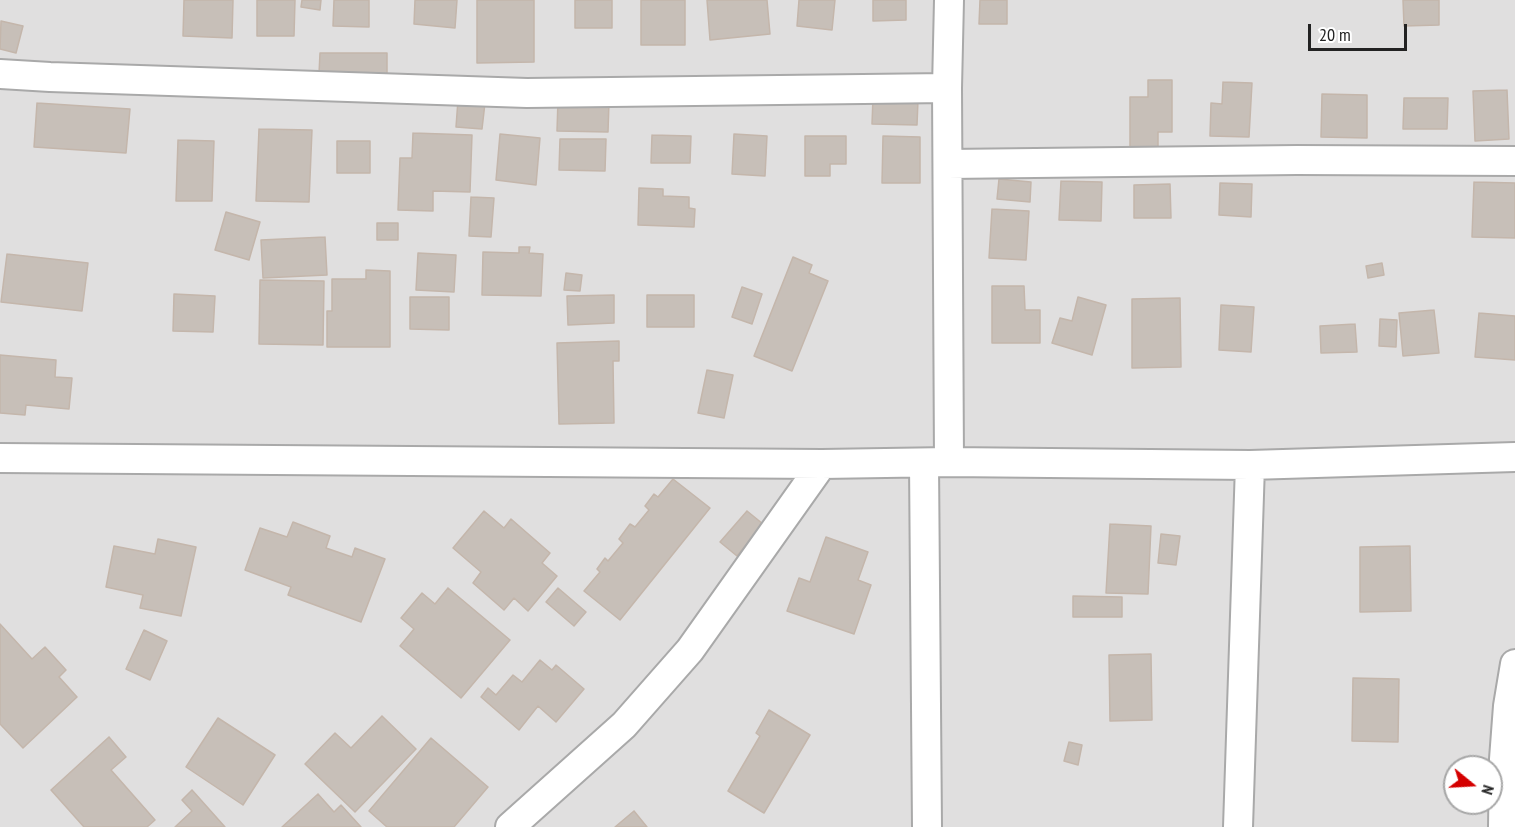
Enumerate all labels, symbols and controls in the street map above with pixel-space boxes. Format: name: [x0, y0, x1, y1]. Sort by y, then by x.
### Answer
scale bar: [1311, 12, 1410, 50]
text: 20 m: [1319, 23, 1351, 46]
north arrow: [1443, 755, 1503, 815]
text: N: [1477, 783, 1499, 797]

